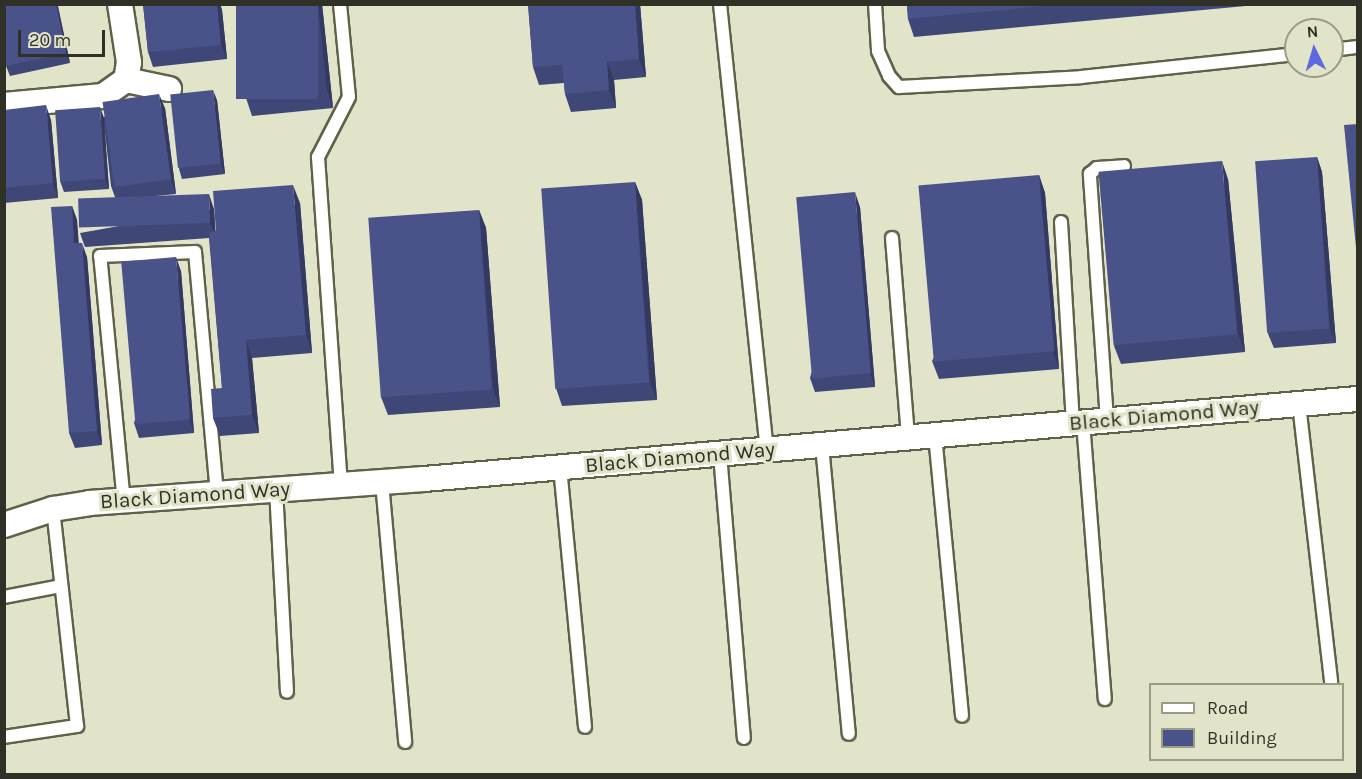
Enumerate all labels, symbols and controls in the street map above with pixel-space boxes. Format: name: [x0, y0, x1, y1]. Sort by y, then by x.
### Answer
scale bar: [21, 18, 108, 56]
north arrow: [1284, 18, 1344, 78]
text: N: [1306, 22, 1319, 42]
text: 20 m: [29, 29, 71, 51]
street label: Black Diamond Way: [1068, 394, 1260, 436]
street label: Black Diamond Way: [584, 436, 776, 478]
street label: Black Diamond Way: [99, 476, 291, 514]
legend: [1149, 683, 1344, 761]
text: Road: [1207, 697, 1248, 719]
text: Building: [1207, 727, 1277, 749]

